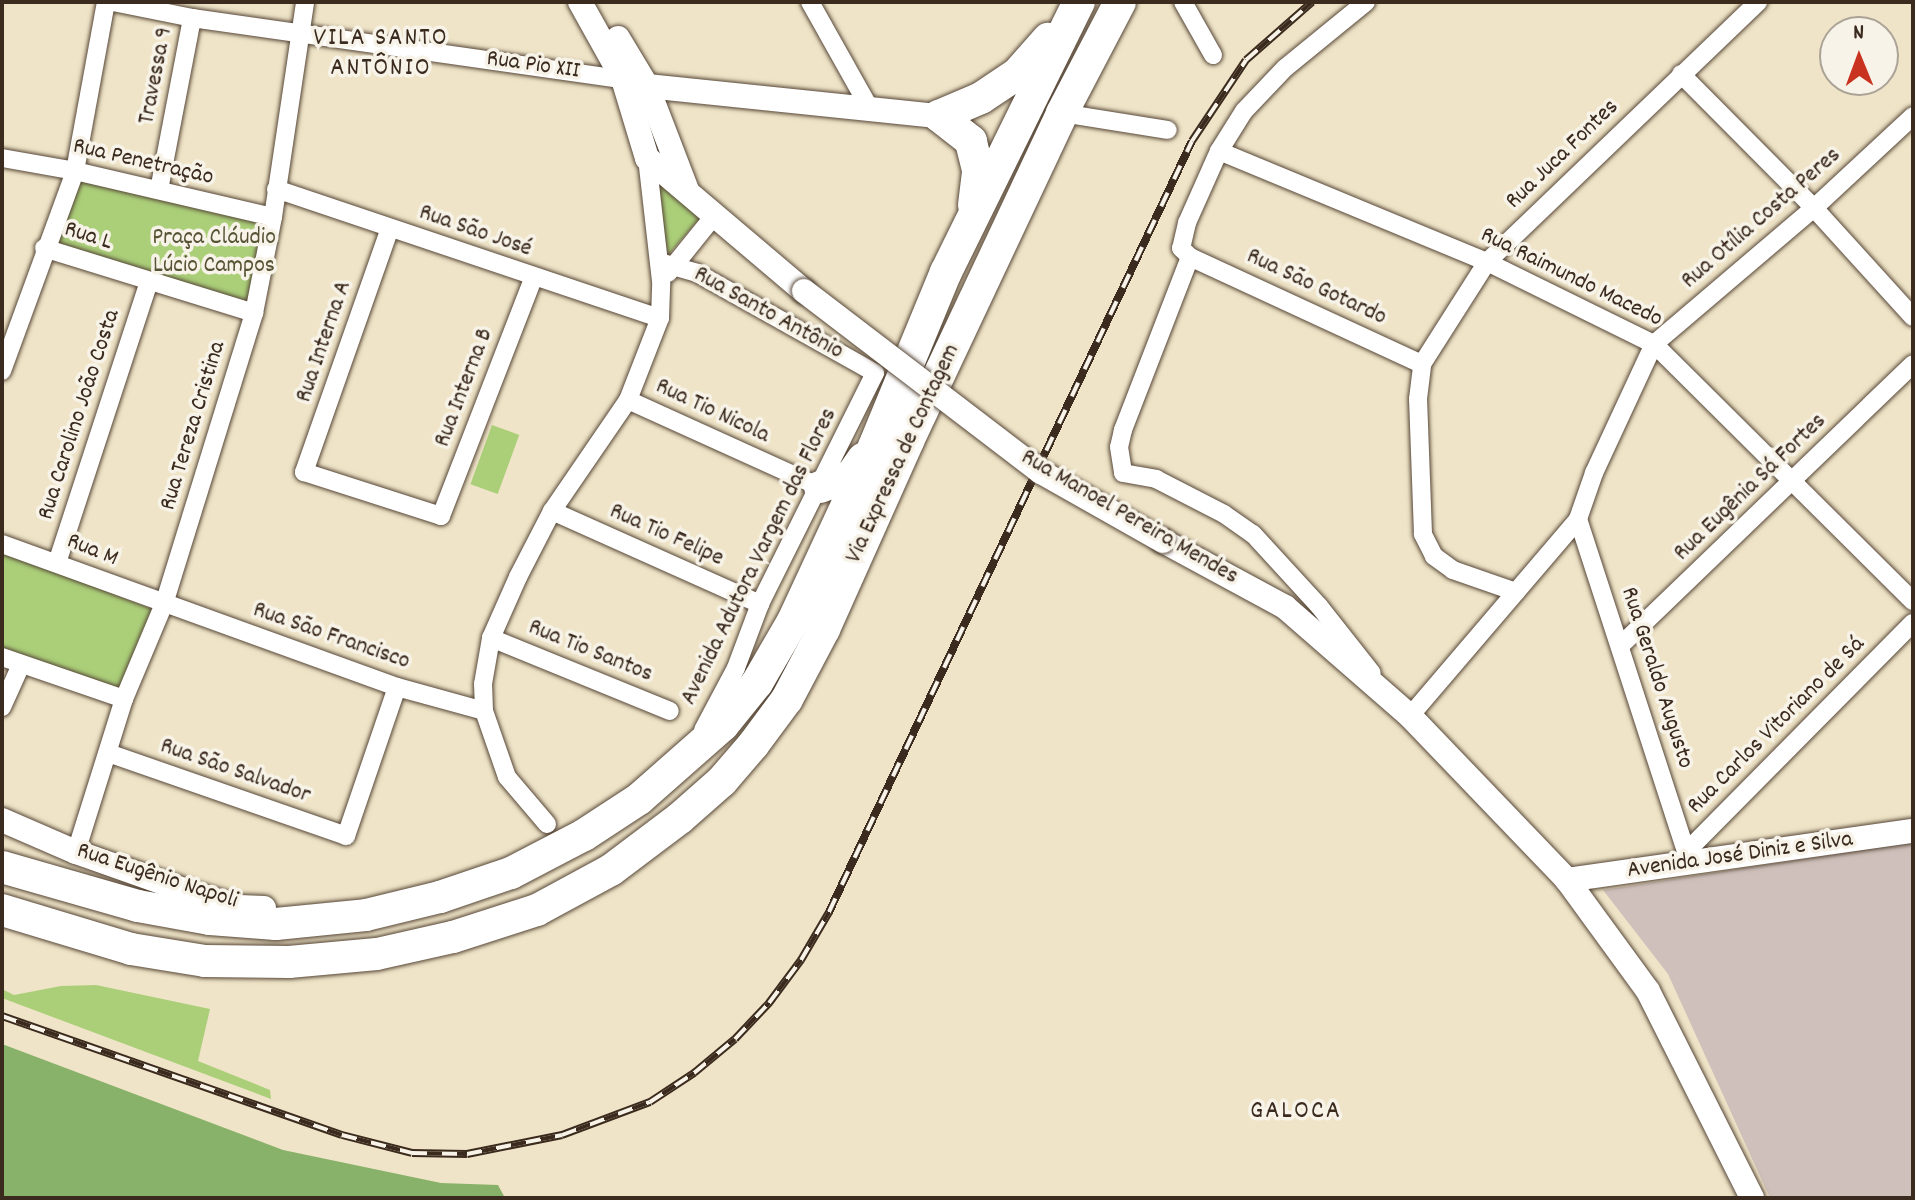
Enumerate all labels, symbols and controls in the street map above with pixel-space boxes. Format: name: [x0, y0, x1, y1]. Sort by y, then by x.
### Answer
north arrow: [1819, 16, 1899, 96]
text: N: [1853, 18, 1864, 49]
district label: VILA SANTO ANTÔNIO: [313, 23, 449, 84]
street label: Travessa 9: [133, 25, 181, 127]
street label: Rua Pio XII: [485, 45, 581, 87]
street label: Rua Juca Fontes: [1500, 94, 1626, 216]
street label: Rua Penetração: [70, 133, 216, 193]
street label: Rua Otília Costa Peres: [1676, 142, 1848, 296]
street label: Rua São José: [415, 199, 535, 265]
street label: Rua L: [60, 216, 116, 258]
street label: Rua Raimundo Macedo: [1475, 221, 1667, 335]
park label: Praça Cláudio Lúcio Campos: [152, 225, 276, 281]
street label: Rua São Gotardo: [1241, 243, 1391, 333]
street label: Rua Santo Antônio: [688, 261, 848, 367]
street label: Rua Interna A: [291, 277, 359, 407]
street label: Rua Carolino João Costa: [32, 306, 128, 524]
street label: Rua Interna B: [429, 325, 501, 451]
street label: Rua Tereza Cristina: [155, 338, 233, 514]
street label: Via Expressa de Contagem: [841, 340, 967, 568]
street label: Rua Tio Nicola: [650, 373, 774, 451]
street label: Avenida Adutora Vargem das Flores: [675, 404, 845, 710]
street label: Rua Eugênia Sá Fortes: [1669, 408, 1833, 568]
street label: Rua Manoel Pereira Mendes: [1015, 444, 1243, 592]
street label: Rua Tio Felipe: [604, 498, 728, 574]
street label: Rua M: [62, 528, 122, 574]
street label: Rua Geraldo Augusto: [1613, 584, 1699, 772]
street label: Rua São Francisco: [249, 597, 413, 677]
street label: Rua Tio Santos: [524, 614, 656, 690]
street label: Rua Carlos Vitoriano de Sá: [1682, 631, 1872, 821]
street label: Rua São Salvador: [156, 733, 314, 811]
street label: Avenida José Diniz e Silva: [1625, 826, 1855, 886]
street label: Rua Eugênio Napoli: [73, 837, 241, 917]
district label: GALOCA: [1250, 1096, 1342, 1128]

